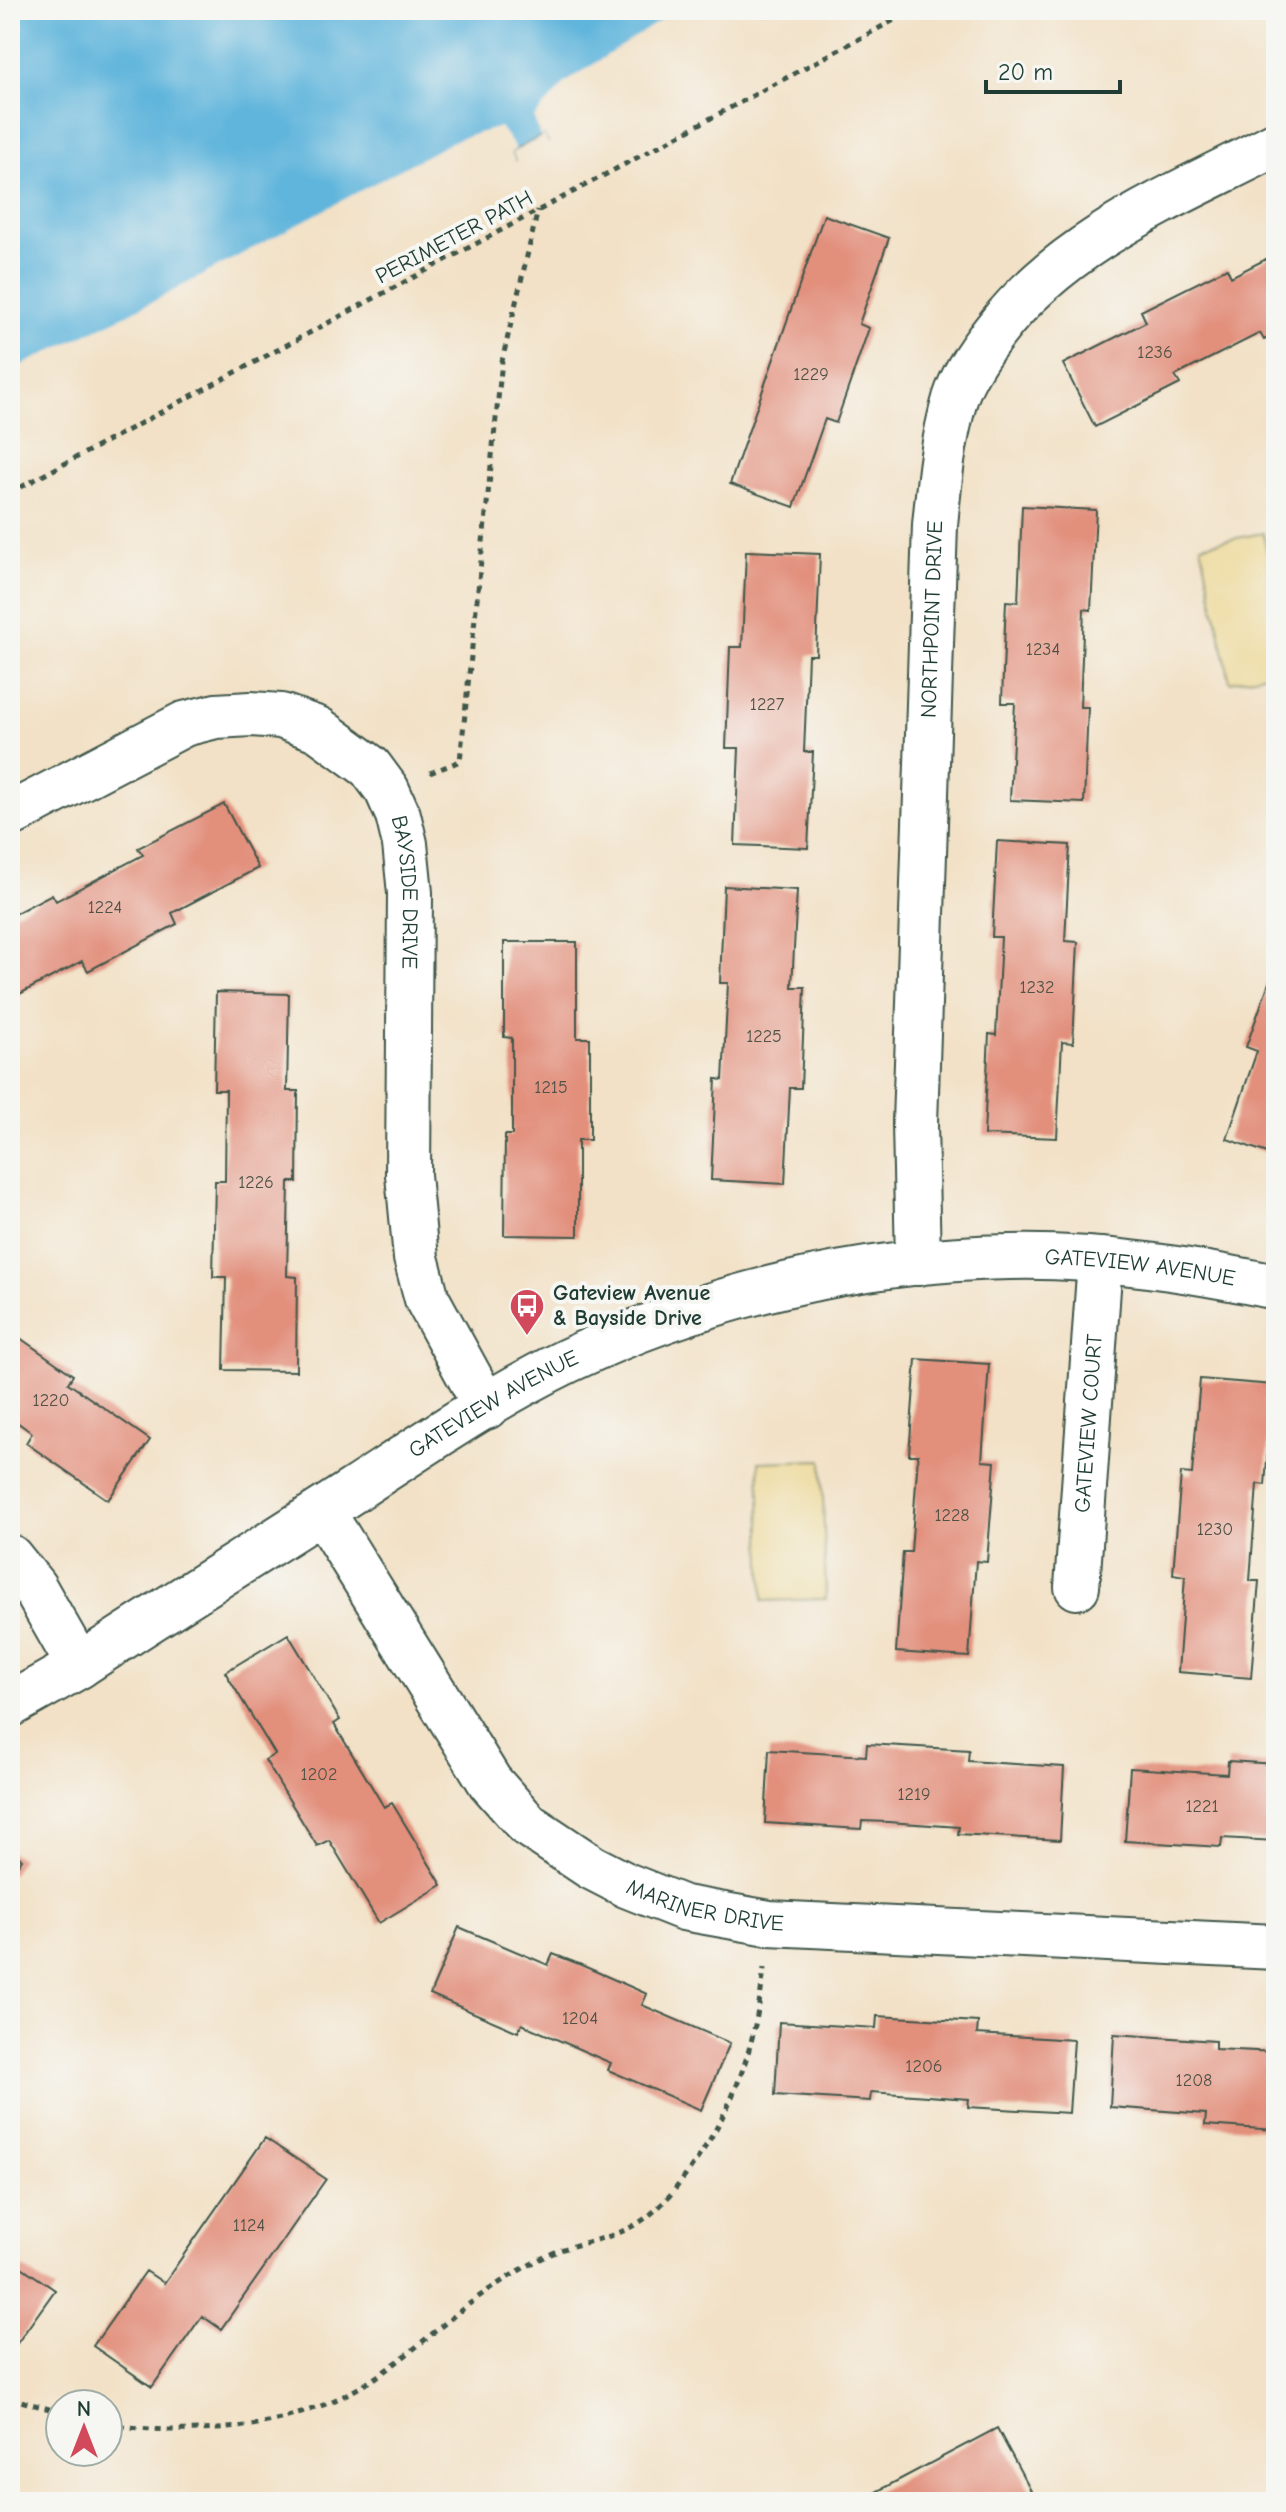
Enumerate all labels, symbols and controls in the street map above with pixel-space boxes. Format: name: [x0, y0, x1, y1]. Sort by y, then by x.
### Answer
scale bar: [986, 44, 1120, 94]
text: 20 m: [998, 58, 1053, 86]
street label: PERIMETER PATH: [371, 185, 537, 289]
house number: 1236: [1137, 342, 1173, 363]
house number: 1229: [793, 364, 829, 385]
street label: NORTHPOINT DRIVE: [916, 520, 948, 719]
house number: 1234: [1026, 639, 1060, 660]
house number: 1227: [750, 694, 785, 715]
street label: BAYSIDE DRIVE: [386, 813, 423, 969]
house number: 1224: [88, 897, 122, 918]
house number: 1232: [1019, 977, 1055, 998]
house number: 1225: [746, 1026, 782, 1047]
house number: 1215: [534, 1077, 568, 1098]
house number: 1226: [238, 1172, 274, 1193]
street label: GATEVIEW AVENUE: [1044, 1244, 1237, 1292]
place label: Gateview Avenue & Bayside Drive: [553, 1280, 710, 1331]
bus stop icon: Gateview Avenue & Bayside Drive: [508, 1287, 546, 1337]
street label: GATEVIEW COURT: [1069, 1333, 1108, 1514]
street label: GATEVIEW AVENUE: [404, 1345, 582, 1464]
house number: 1220: [33, 1390, 69, 1411]
house number: 1228: [934, 1505, 970, 1526]
house number: 1230: [1197, 1519, 1233, 1540]
house number: 1202: [301, 1764, 337, 1785]
house number: 1219: [897, 1784, 931, 1805]
house number: 1221: [1185, 1796, 1219, 1817]
street label: MARINER DRIVE: [623, 1874, 785, 1937]
house number: 1204: [562, 2008, 598, 2029]
house number: 1206: [905, 2056, 943, 2077]
house number: 1208: [1176, 2070, 1212, 2091]
house number: 1124: [233, 2215, 265, 2236]
north arrow: [44, 2388, 124, 2468]
text: N: [77, 2396, 91, 2422]

